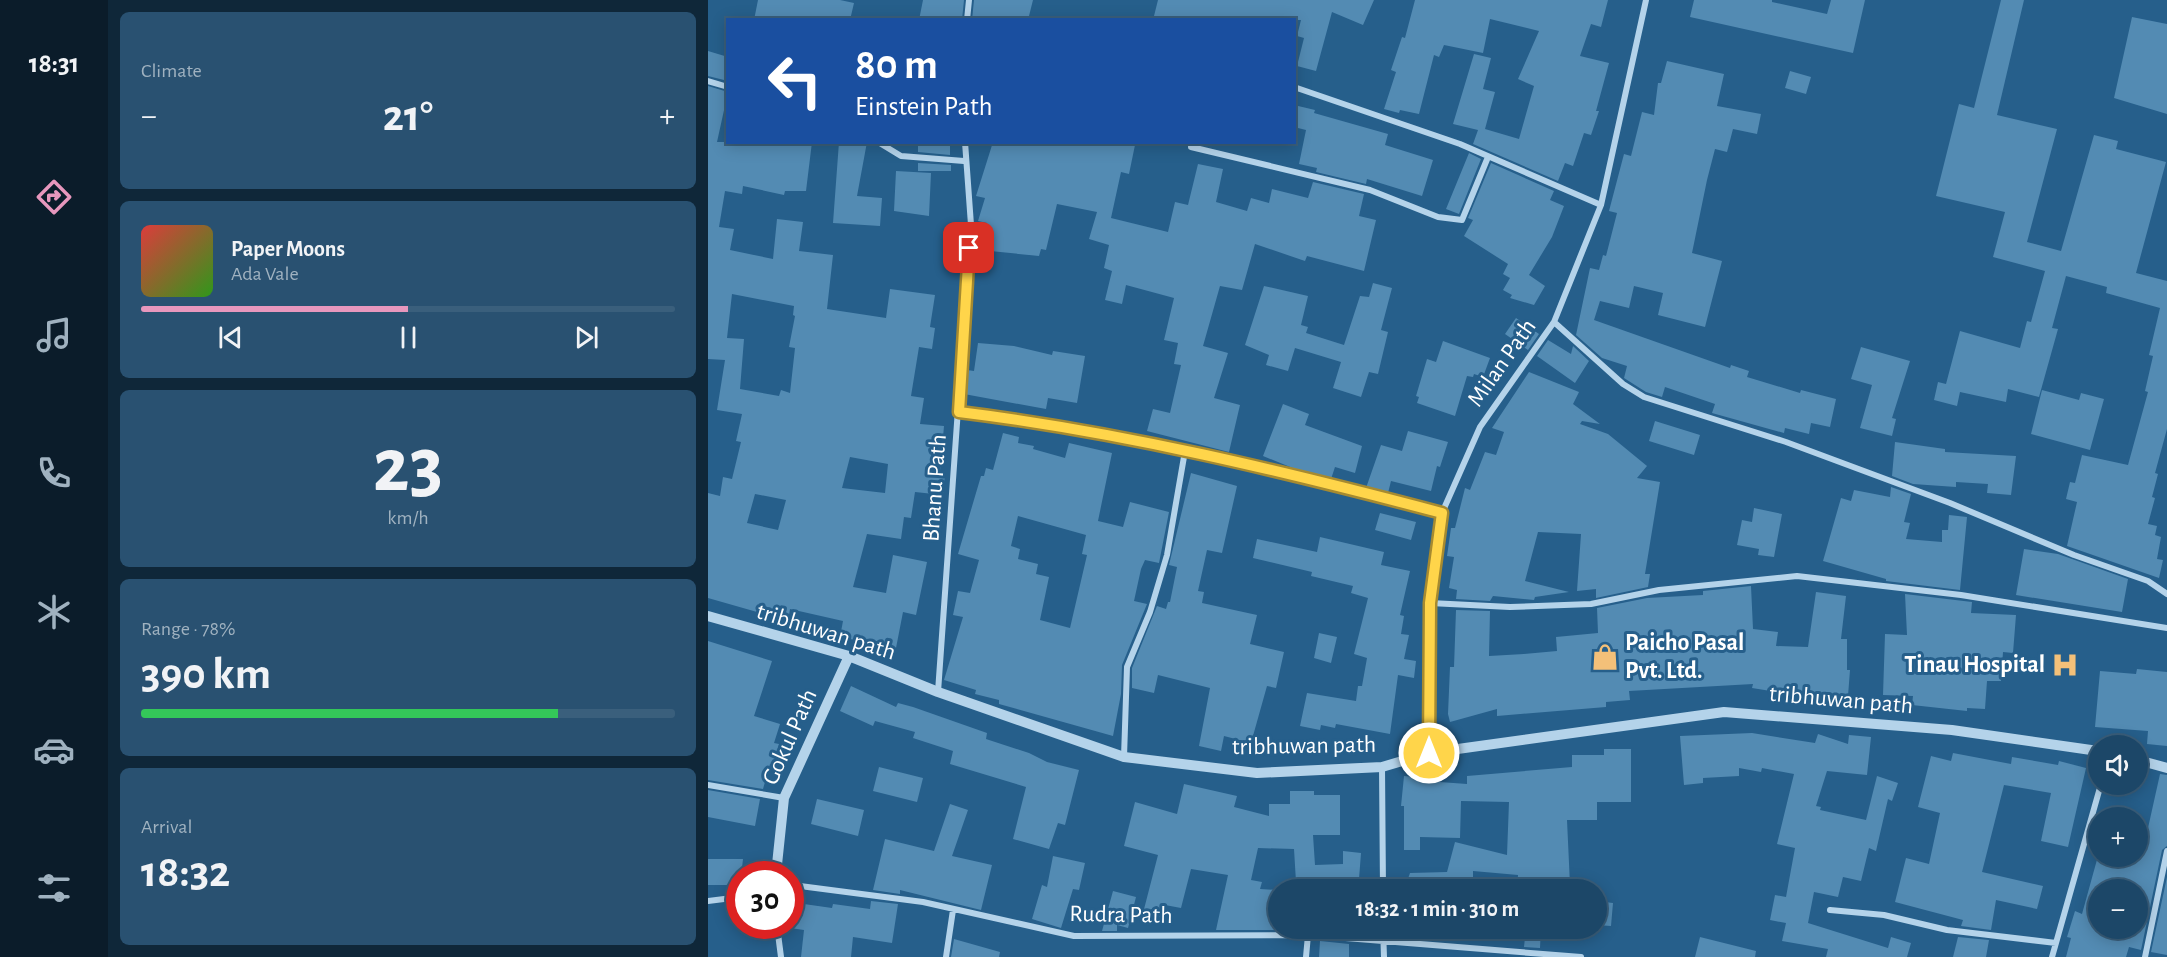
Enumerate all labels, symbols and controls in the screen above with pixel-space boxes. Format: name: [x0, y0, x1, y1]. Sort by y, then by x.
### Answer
icon: left: [756, 42, 834, 120]
text: 80 m: [855, 44, 938, 86]
text: 18:31: [29, 50, 79, 77]
text: Climate: [141, 61, 202, 81]
text: Einstein Path: [855, 93, 993, 120]
text: 21°: [383, 94, 433, 139]
text: −: [141, 100, 157, 133]
text: +: [659, 100, 675, 133]
icon: directions: [33, 176, 75, 218]
pin: [943, 222, 994, 273]
icon: arrive: [952, 231, 985, 264]
text: Paper Moons: [231, 238, 345, 260]
text: Ada Vale: [231, 264, 299, 284]
icon: music: [33, 314, 75, 356]
street label: Milan Path: [1463, 315, 1541, 411]
icon: previous: [214, 321, 247, 354]
icon: pause: [392, 321, 425, 354]
icon: next: [570, 321, 603, 354]
text: 23: [373, 428, 443, 506]
street label: Bhanu Path: [919, 433, 951, 543]
icon: phone: [33, 452, 75, 494]
text: km/h: [387, 508, 429, 528]
icon: climate: [33, 591, 75, 633]
street label: tribhuwan path: [753, 599, 899, 665]
text: Range · 78%: [141, 619, 236, 639]
place label: Paicho Pasal Pvt. Ltd.: [1625, 631, 1744, 683]
shop icon: Paicho Pasal Pvt. Ltd.: [1590, 642, 1620, 672]
hospital icon: Tinau Hospital: [2050, 650, 2080, 680]
text: 390 km: [141, 652, 271, 697]
place label: Tinau Hospital: [1904, 653, 2045, 677]
street label: tribhuwan path: [1768, 682, 1914, 718]
street label: Gokul Path: [758, 686, 822, 788]
position arrow: [1397, 721, 1461, 785]
icon: car: [33, 729, 75, 771]
street label: tribhuwan path: [1232, 733, 1376, 759]
map controls: [2088, 735, 2148, 939]
button: sound: [2088, 735, 2148, 795]
button: +: [2088, 807, 2148, 867]
text: Arrival: [141, 817, 192, 837]
text: 18:32: [141, 850, 230, 895]
speed limit sign: 30: [726, 861, 804, 939]
icon: filters: [33, 867, 75, 909]
button: −: [2088, 879, 2148, 939]
text: 18:32 · 1 min · 310 m: [1356, 898, 1519, 920]
street label: Rudra Path: [1069, 902, 1173, 928]

